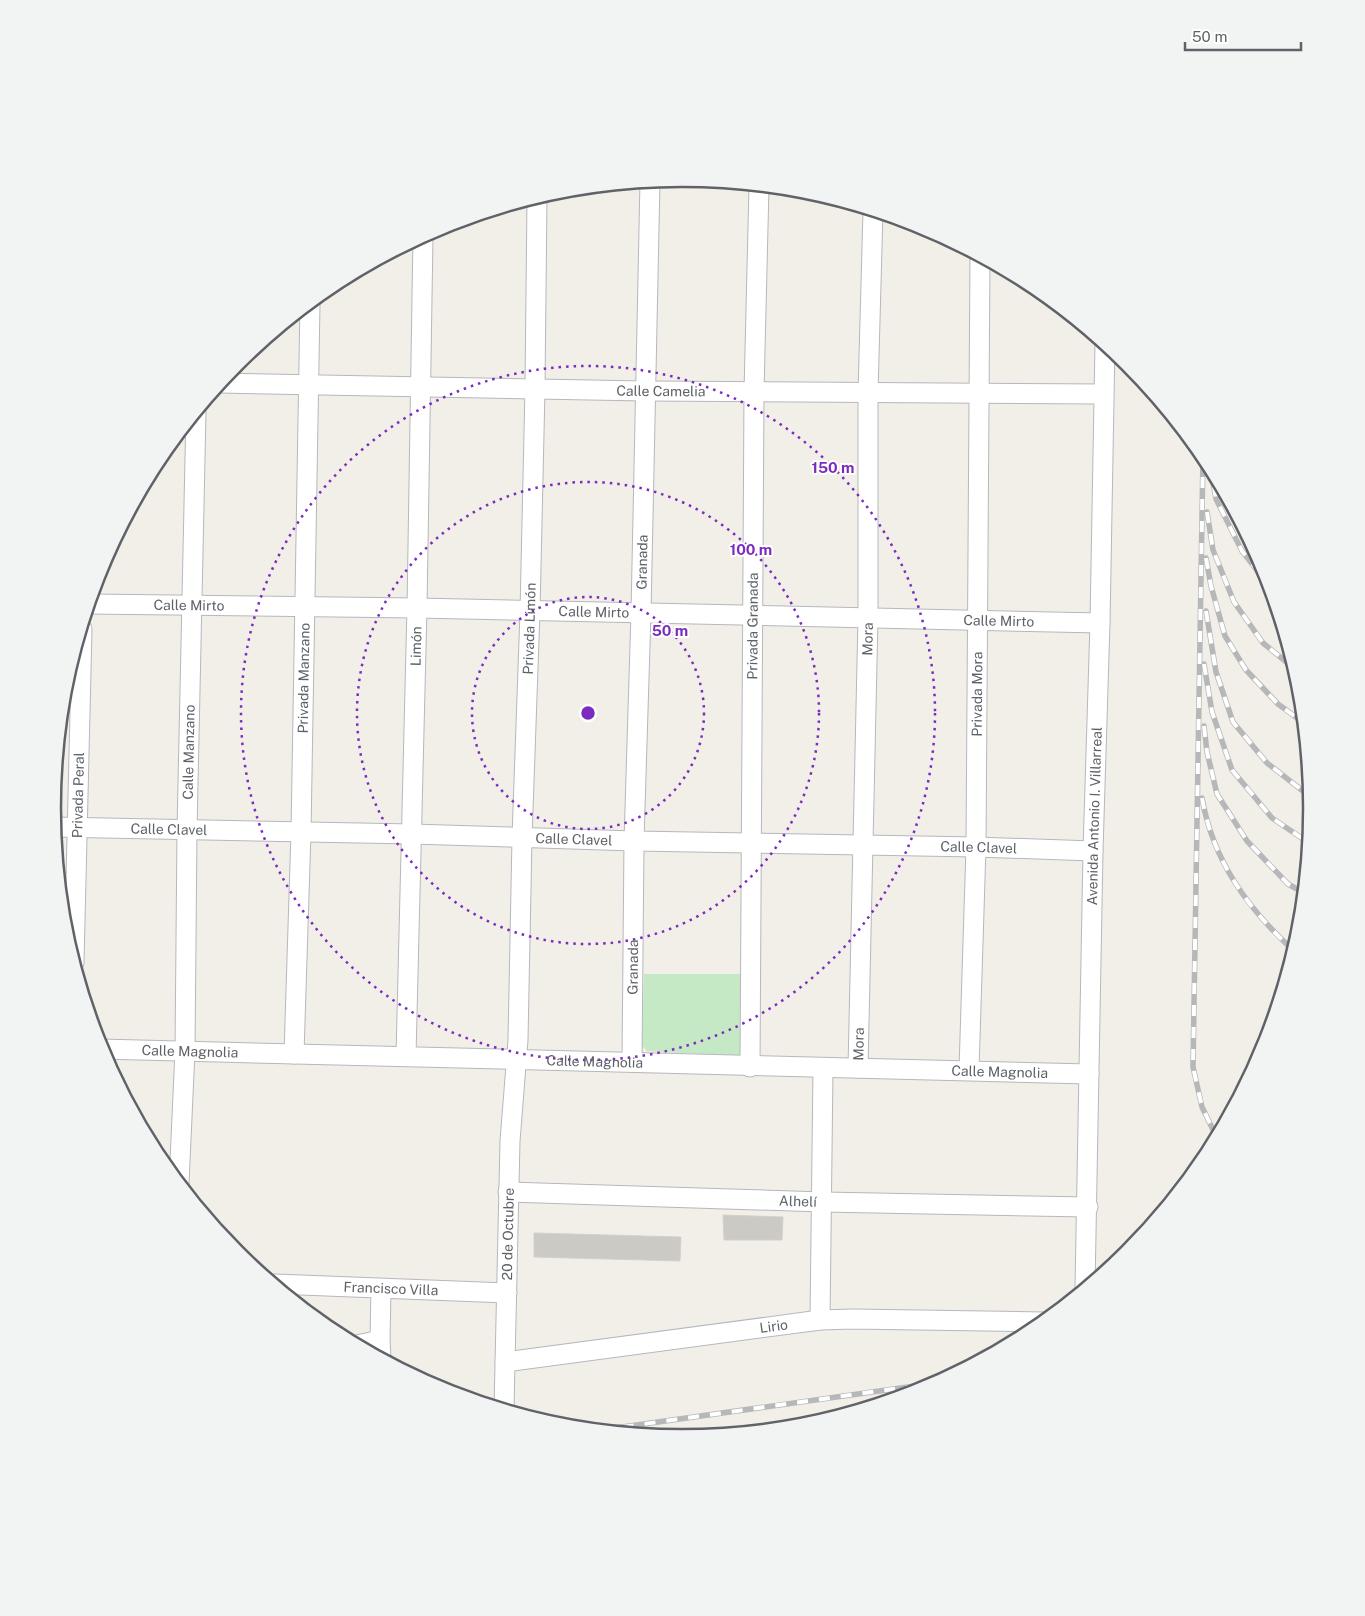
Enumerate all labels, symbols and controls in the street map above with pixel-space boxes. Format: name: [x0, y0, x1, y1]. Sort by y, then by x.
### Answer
scale bar: [1185, 20, 1301, 52]
text: 50 m: [1192, 28, 1227, 45]
street label: Calle Camelia: [616, 382, 706, 399]
text: 150 m: [811, 459, 855, 476]
street label: Granada: [633, 534, 651, 590]
text: 100 m: [730, 541, 772, 558]
street label: Privada Granada: [744, 572, 761, 680]
street label: Privada Limón: [520, 582, 539, 675]
street label: Calle Mirto: [153, 597, 225, 614]
street label: Calle Mirto: [558, 603, 630, 621]
street label: Calle Mirto: [963, 612, 1035, 630]
text: 50 m: [652, 622, 688, 639]
street label: Mora: [859, 622, 876, 656]
street label: Privada Manzano: [295, 623, 313, 734]
street label: Limón: [408, 626, 425, 666]
street label: Privada Mora: [969, 651, 985, 737]
street label: Calle Manzano: [180, 704, 198, 800]
centre of rings: [579, 704, 597, 722]
street label: Avenida Antonio I. Villarreal: [1084, 727, 1105, 905]
street label: Privada Peral: [69, 752, 87, 838]
street label: Calle Clavel: [130, 820, 208, 838]
street label: Calle Clavel: [535, 830, 613, 848]
street label: Calle Clavel: [940, 838, 1017, 856]
street label: Granada: [625, 939, 641, 995]
street label: Mora: [850, 1027, 867, 1061]
street label: Calle Magnolia: [141, 1042, 239, 1060]
street label: Calle Magnolia: [546, 1052, 643, 1071]
street label: Calle Magnolia: [951, 1063, 1048, 1081]
street label: 20 de Octubre: [499, 1188, 517, 1280]
street label: Alhelí: [779, 1193, 818, 1210]
street label: Francisco Villa: [343, 1279, 439, 1298]
street label: Lirio: [758, 1316, 789, 1336]

